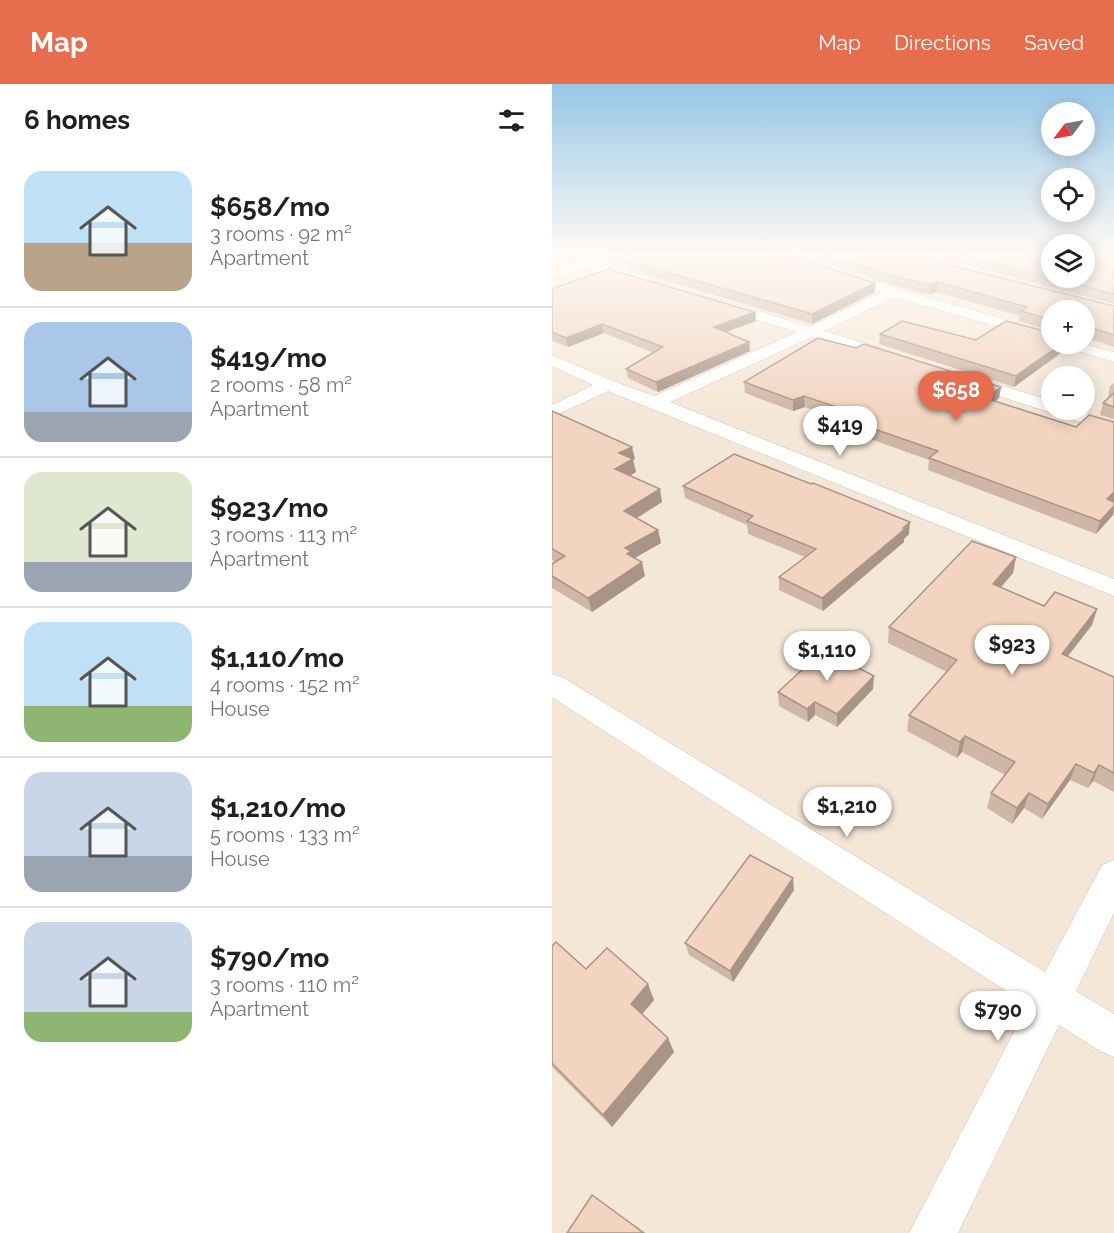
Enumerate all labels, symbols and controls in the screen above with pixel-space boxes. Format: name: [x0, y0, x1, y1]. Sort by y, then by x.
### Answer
text: Map: [30, 26, 88, 59]
text: Map: [818, 30, 861, 55]
text: Directions: [894, 30, 991, 55]
text: Saved: [1024, 30, 1084, 55]
north arrow: [1041, 102, 1095, 156]
map controls: [1041, 102, 1095, 420]
icon: filters: [495, 104, 528, 137]
text: 6 homes: [24, 105, 130, 135]
button: locate: [1041, 168, 1095, 222]
text: $658/mo: [210, 192, 330, 222]
icon: home: [72, 195, 144, 267]
text: 3 rooms · 92 m²: [210, 222, 352, 246]
button: layers: [1041, 234, 1095, 288]
text: Apartment: [210, 246, 309, 270]
button: +: [1041, 300, 1095, 354]
text: $419/mo: [210, 343, 327, 373]
icon: home: [72, 346, 144, 418]
button: −: [1041, 366, 1095, 420]
pin: $658: [920, 371, 992, 422]
text: 2 rooms · 58 m²: [210, 373, 352, 397]
text: $658: [932, 378, 980, 402]
text: Apartment: [210, 397, 309, 421]
pin: $419: [804, 406, 876, 457]
text: $419: [817, 413, 863, 437]
text: $923/mo: [210, 493, 328, 523]
icon: home: [72, 496, 144, 568]
text: 3 rooms · 113 m²: [210, 523, 357, 547]
text: Apartment: [210, 547, 309, 571]
pin: $923: [976, 625, 1048, 676]
pin: $1,110: [778, 631, 876, 682]
text: $923: [989, 632, 1035, 656]
text: $1,110: [797, 638, 857, 662]
text: $1,110/mo: [210, 643, 344, 673]
icon: home: [72, 646, 144, 718]
text: 4 rooms · 152 m²: [210, 673, 360, 697]
text: House: [210, 697, 270, 721]
pin: $1,210: [798, 787, 896, 838]
text: $1,210/mo: [210, 793, 346, 823]
text: $1,210: [817, 794, 877, 818]
icon: home: [72, 796, 144, 868]
text: 5 rooms · 133 m²: [210, 823, 360, 847]
text: House: [210, 847, 270, 871]
text: $790/mo: [210, 943, 329, 973]
icon: home: [72, 946, 144, 1018]
text: 3 rooms · 110 m²: [210, 973, 359, 997]
pin: $790: [962, 991, 1034, 1042]
text: Apartment: [210, 997, 309, 1021]
text: $790: [974, 998, 1022, 1022]

